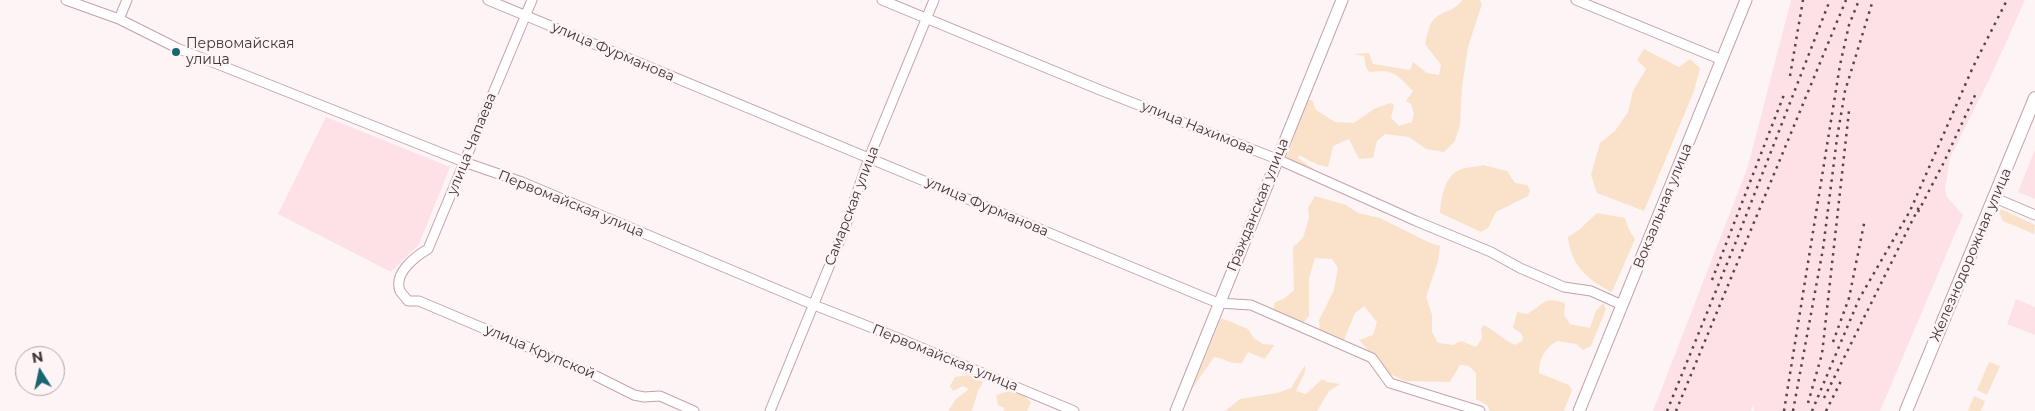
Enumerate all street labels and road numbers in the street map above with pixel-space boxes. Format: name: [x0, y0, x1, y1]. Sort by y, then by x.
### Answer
street label: улица Фурманова: [549, 19, 677, 85]
street label: улица Чапаева: [444, 91, 500, 197]
street label: улица Нахимова: [1139, 98, 1257, 158]
street label: Гражданская улица: [1224, 136, 1292, 274]
street label: Вокзальная улица: [1630, 141, 1696, 271]
street label: Самарская улица: [821, 144, 883, 268]
street label: Железнодорожная улица: [1927, 166, 2015, 344]
street label: Первомайская улица: [496, 167, 646, 241]
street label: улица Фурманова: [923, 174, 1051, 240]
street label: улица Крупской: [482, 321, 598, 383]
street label: Первомайская улица: [870, 321, 1020, 395]

